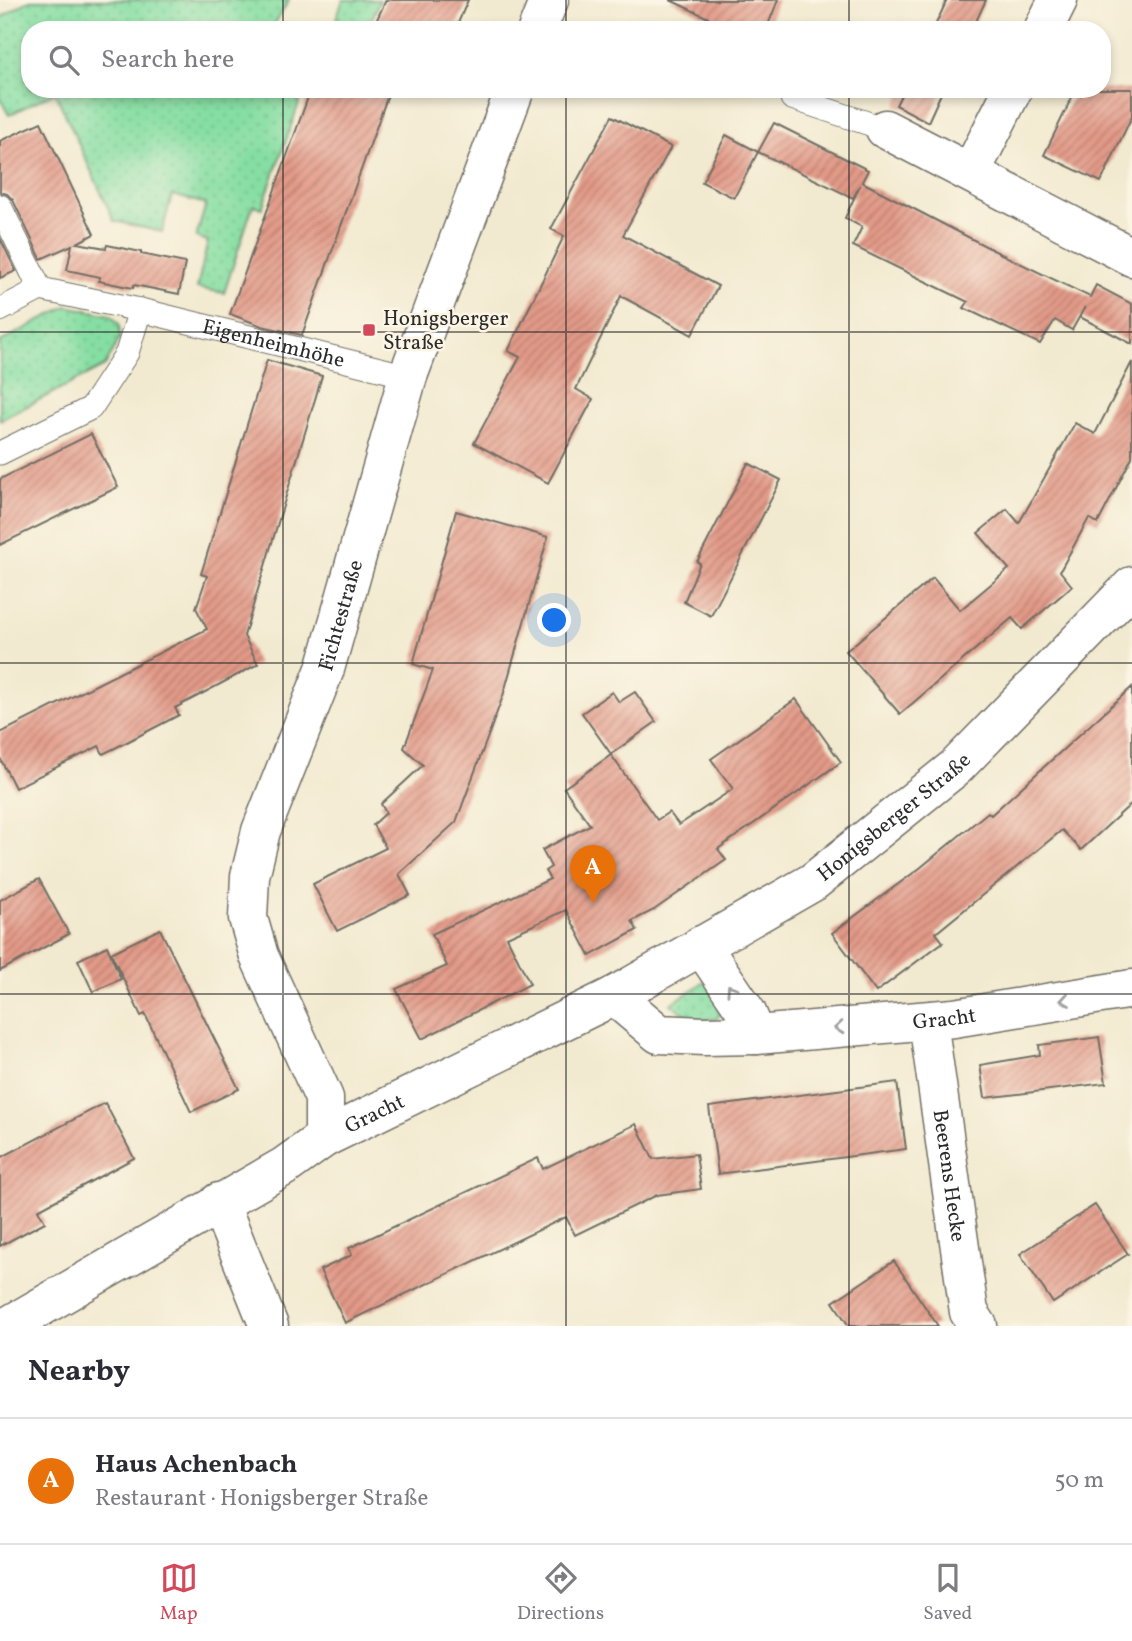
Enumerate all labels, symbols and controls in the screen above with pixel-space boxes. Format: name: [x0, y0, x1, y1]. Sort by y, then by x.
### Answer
search box: [21, 21, 1111, 98]
icon: search: [45, 41, 83, 79]
text: Search here: [101, 42, 234, 78]
place label: Honigsberger Straße: [383, 305, 508, 358]
street label: Eigenheimhöhe: [199, 313, 347, 376]
marker: Honigsberger Straße: [361, 322, 377, 338]
street label: Fichtestraße: [312, 557, 371, 675]
your location: [537, 603, 571, 637]
street label: Honigsberger Straße: [812, 747, 978, 889]
pin: A: [570, 845, 616, 903]
one-way arrow: [726, 984, 739, 997]
one-way arrow: [1059, 992, 1071, 1007]
street label: Gracht: [912, 1002, 978, 1037]
one-way arrow: [833, 1020, 844, 1035]
street label: Gracht: [340, 1088, 410, 1142]
street label: Beerens Hecke: [925, 1108, 972, 1244]
text: Nearby: [28, 1351, 130, 1393]
text: Haus Achenbach: [95, 1447, 298, 1483]
text: A: [43, 1465, 59, 1497]
text: 50 m: [1055, 1465, 1104, 1497]
text: Restaurant · Honigsberger Straße: [95, 1483, 428, 1515]
tab: Map: [160, 1559, 198, 1627]
tab: Directions: [517, 1559, 604, 1627]
tab: Saved: [923, 1559, 972, 1627]

